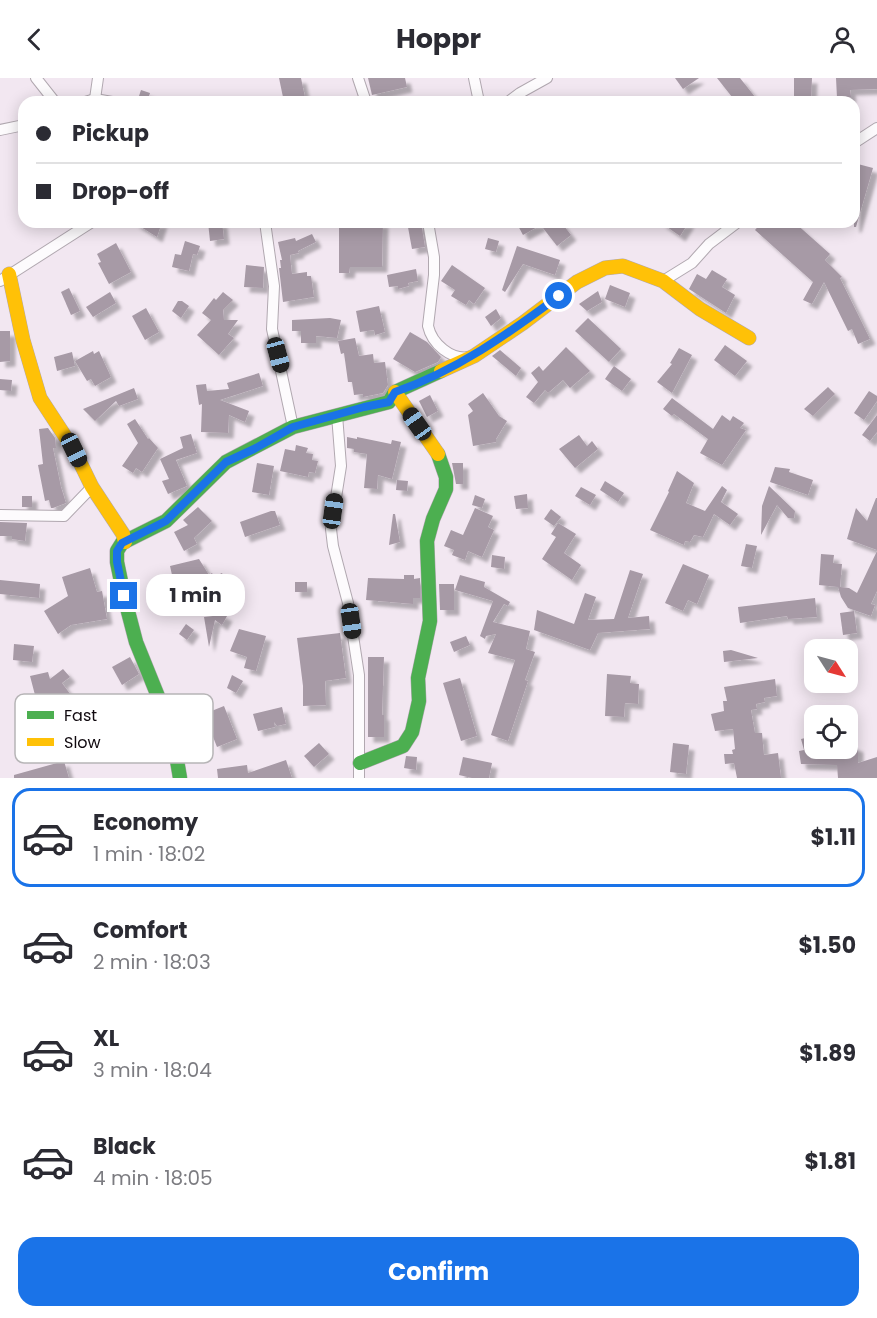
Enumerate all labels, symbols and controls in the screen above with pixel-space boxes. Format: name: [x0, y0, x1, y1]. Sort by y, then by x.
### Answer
text: Hoppr: [396, 20, 481, 57]
icon: back: [18, 23, 51, 56]
icon: person: [826, 23, 859, 56]
text: Pickup: [72, 118, 149, 149]
text: Drop-off: [72, 176, 169, 207]
route start: [545, 282, 572, 309]
car: [265, 335, 291, 375]
car: [399, 404, 435, 444]
car: [58, 430, 90, 470]
car: [322, 492, 344, 530]
callout: 1 min: [145, 575, 244, 617]
text: 1 min: [169, 581, 222, 609]
route end: [110, 582, 137, 609]
car: [340, 602, 362, 640]
north arrow: [804, 639, 858, 693]
map controls: [804, 639, 858, 759]
legend: [15, 694, 213, 763]
text: Fast: [64, 704, 97, 727]
button: locate: [804, 705, 858, 759]
text: Slow: [64, 731, 101, 754]
text: Economy: [93, 807, 198, 838]
icon: car: [21, 811, 75, 865]
text: $1.11: [811, 822, 856, 853]
text: 1 min · 18:02: [93, 840, 205, 868]
text: Comfort: [93, 915, 187, 946]
icon: car: [21, 919, 75, 973]
text: $1.50: [798, 930, 856, 961]
text: 2 min · 18:03: [93, 948, 211, 976]
text: XL: [93, 1023, 119, 1054]
icon: car: [21, 1027, 75, 1081]
text: $1.89: [799, 1038, 856, 1069]
text: 3 min · 18:04: [93, 1056, 212, 1084]
text: Black: [93, 1131, 156, 1162]
icon: car: [21, 1135, 75, 1189]
text: $1.81: [805, 1146, 856, 1177]
text: 4 min · 18:05: [93, 1164, 213, 1192]
button: Confirm: [18, 1237, 859, 1306]

